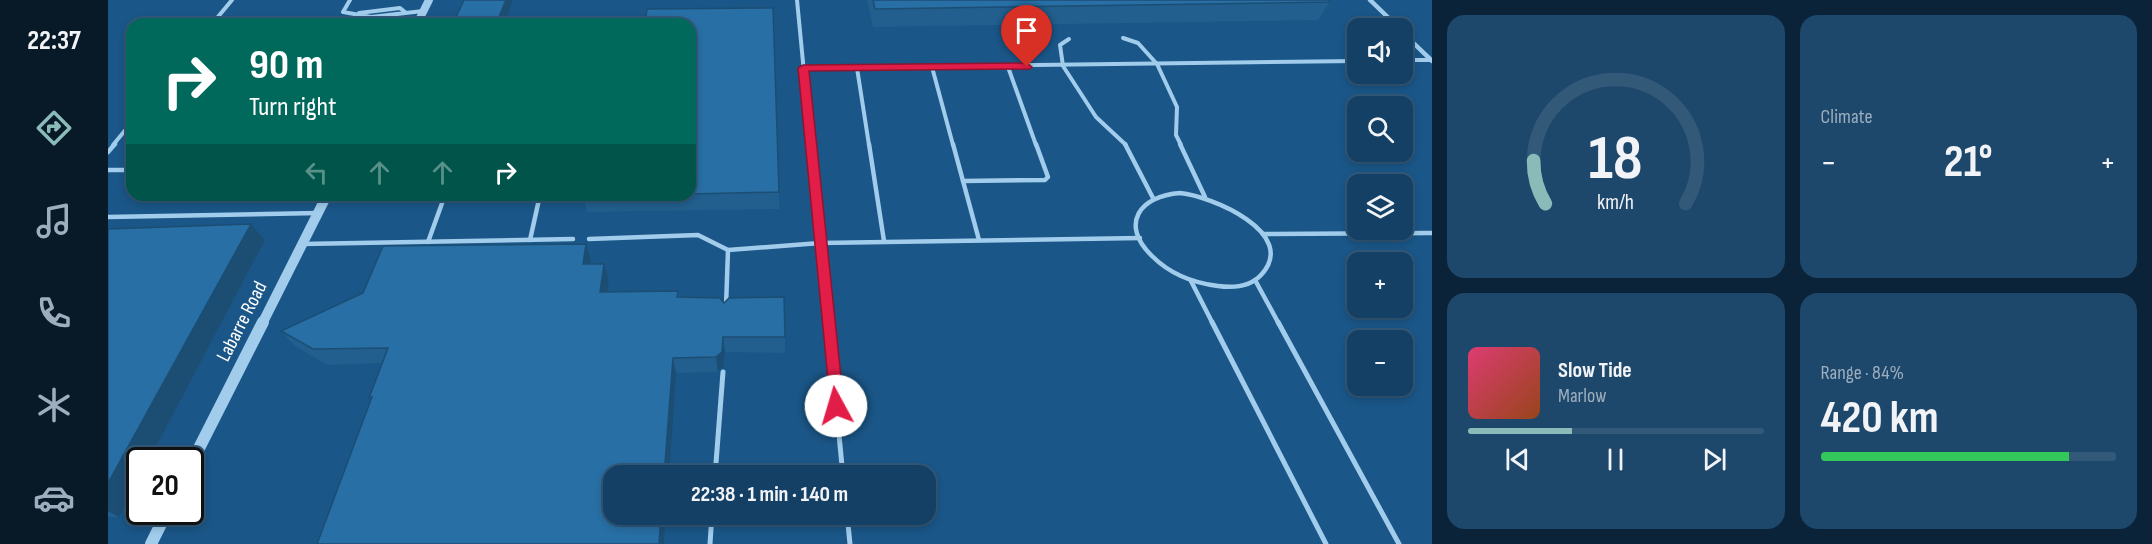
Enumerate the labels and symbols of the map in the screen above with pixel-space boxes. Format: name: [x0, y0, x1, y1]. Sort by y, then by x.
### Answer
pin: [1001, 5, 1052, 67]
street label: Labarre Road: [211, 277, 272, 366]
position arrow: [804, 374, 868, 438]
speed limit sign: 20: [126, 447, 204, 525]

